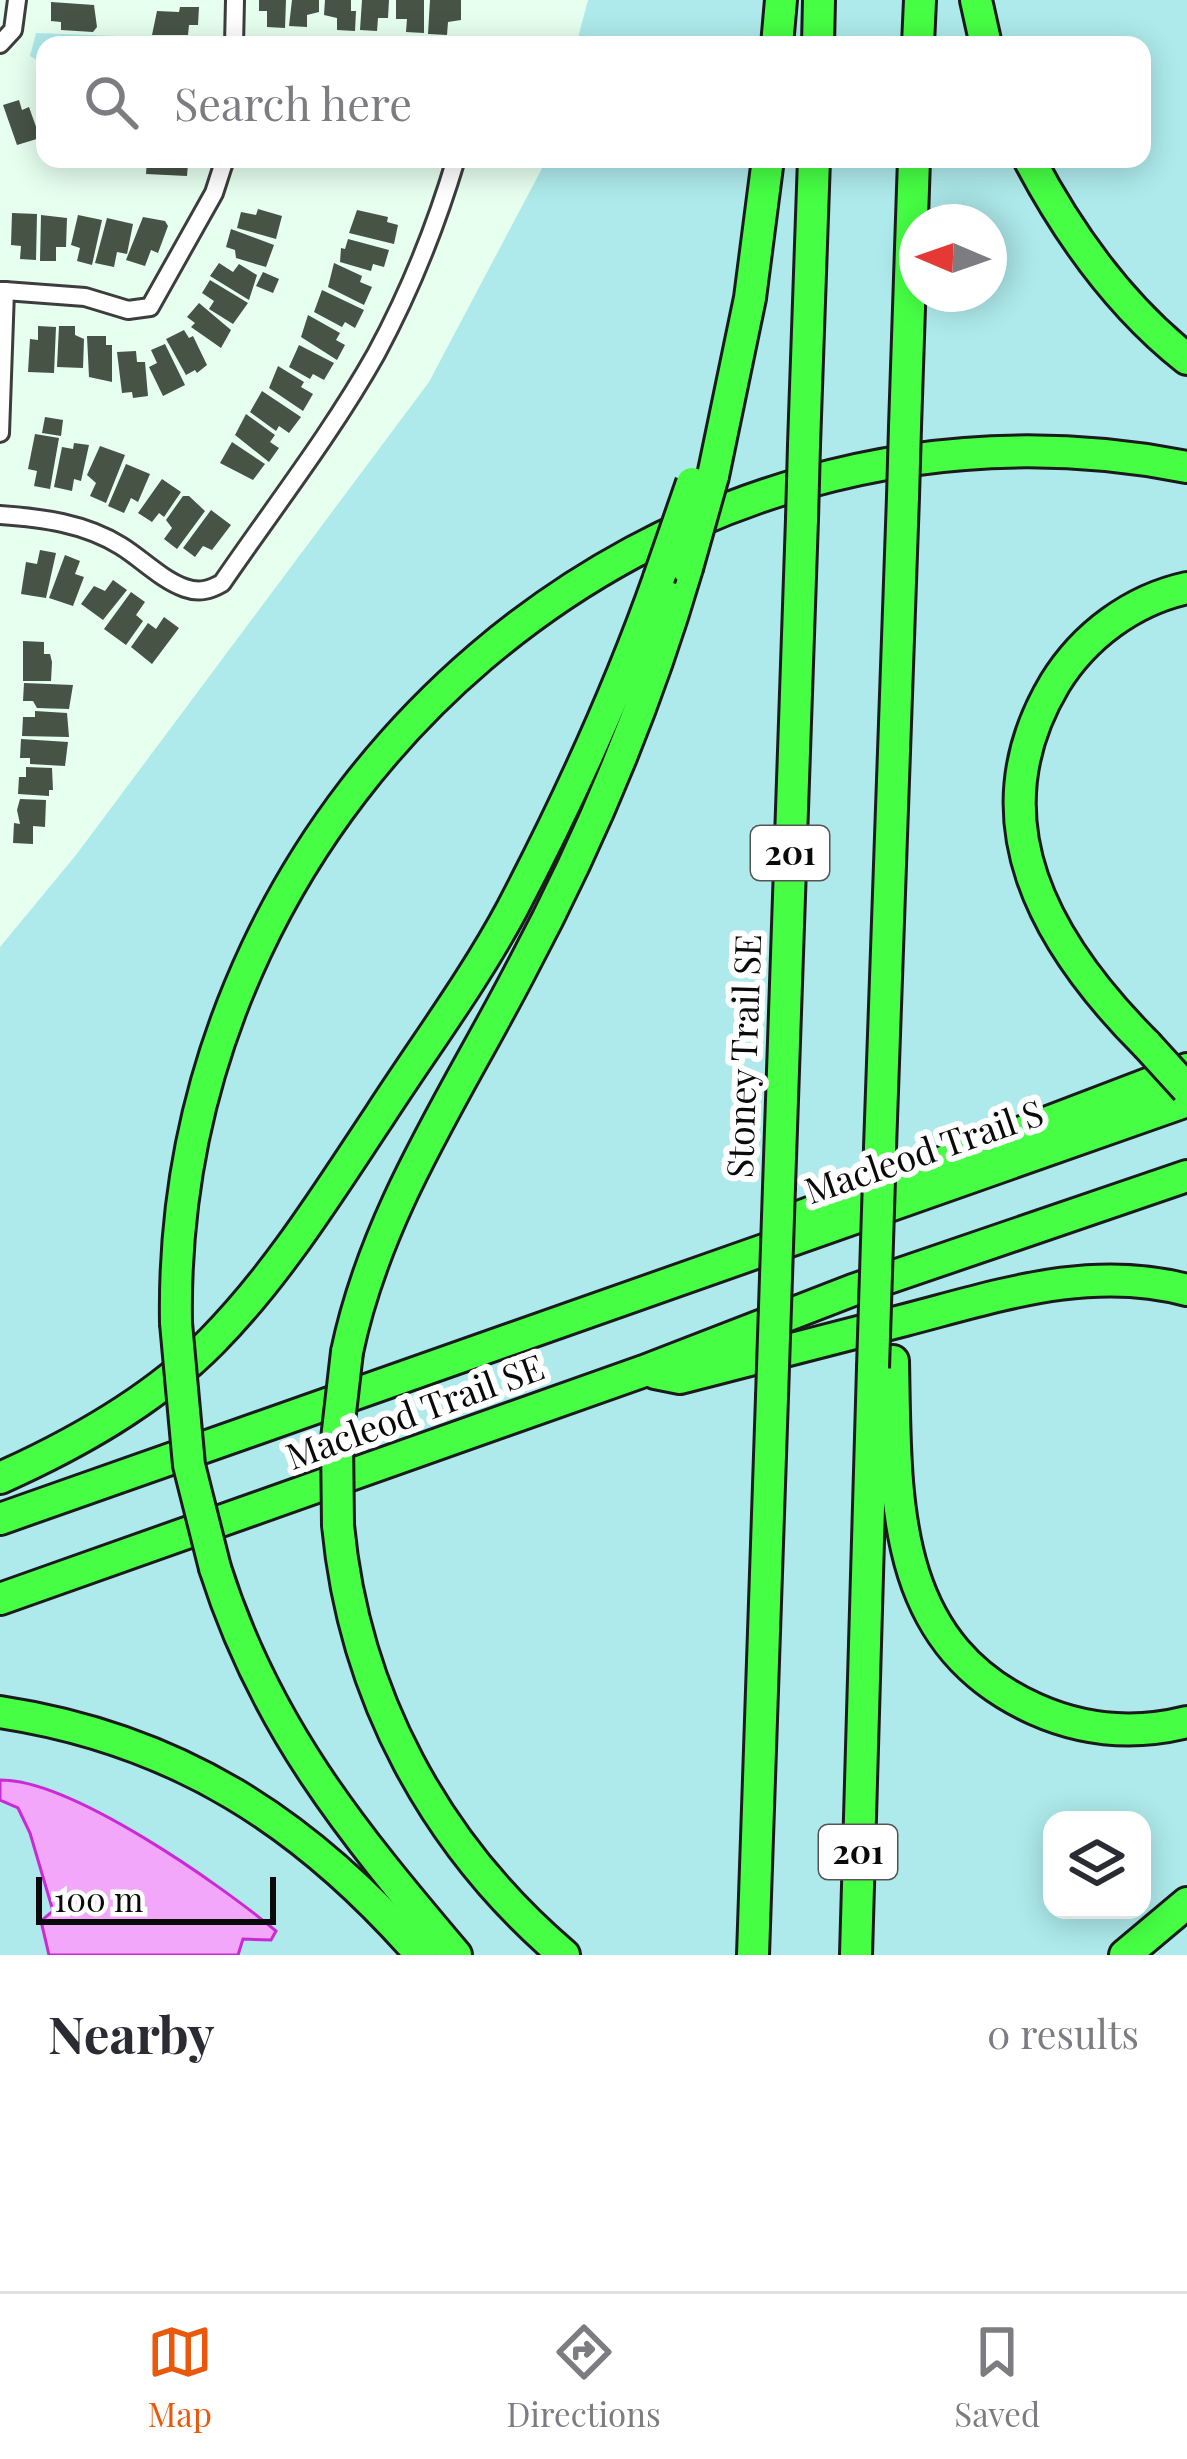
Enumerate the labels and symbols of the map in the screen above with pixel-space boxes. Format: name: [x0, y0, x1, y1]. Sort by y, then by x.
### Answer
north arrow: [899, 204, 1007, 312]
road number: 201: [751, 826, 829, 880]
street label: Stoney Trail SE: [714, 933, 770, 1179]
street label: Macleod Trail S: [798, 1087, 1049, 1213]
street label: Macleod Trail SE: [279, 1341, 550, 1479]
road number: 201: [819, 1825, 897, 1879]
scale bar: [36, 1871, 276, 1924]

